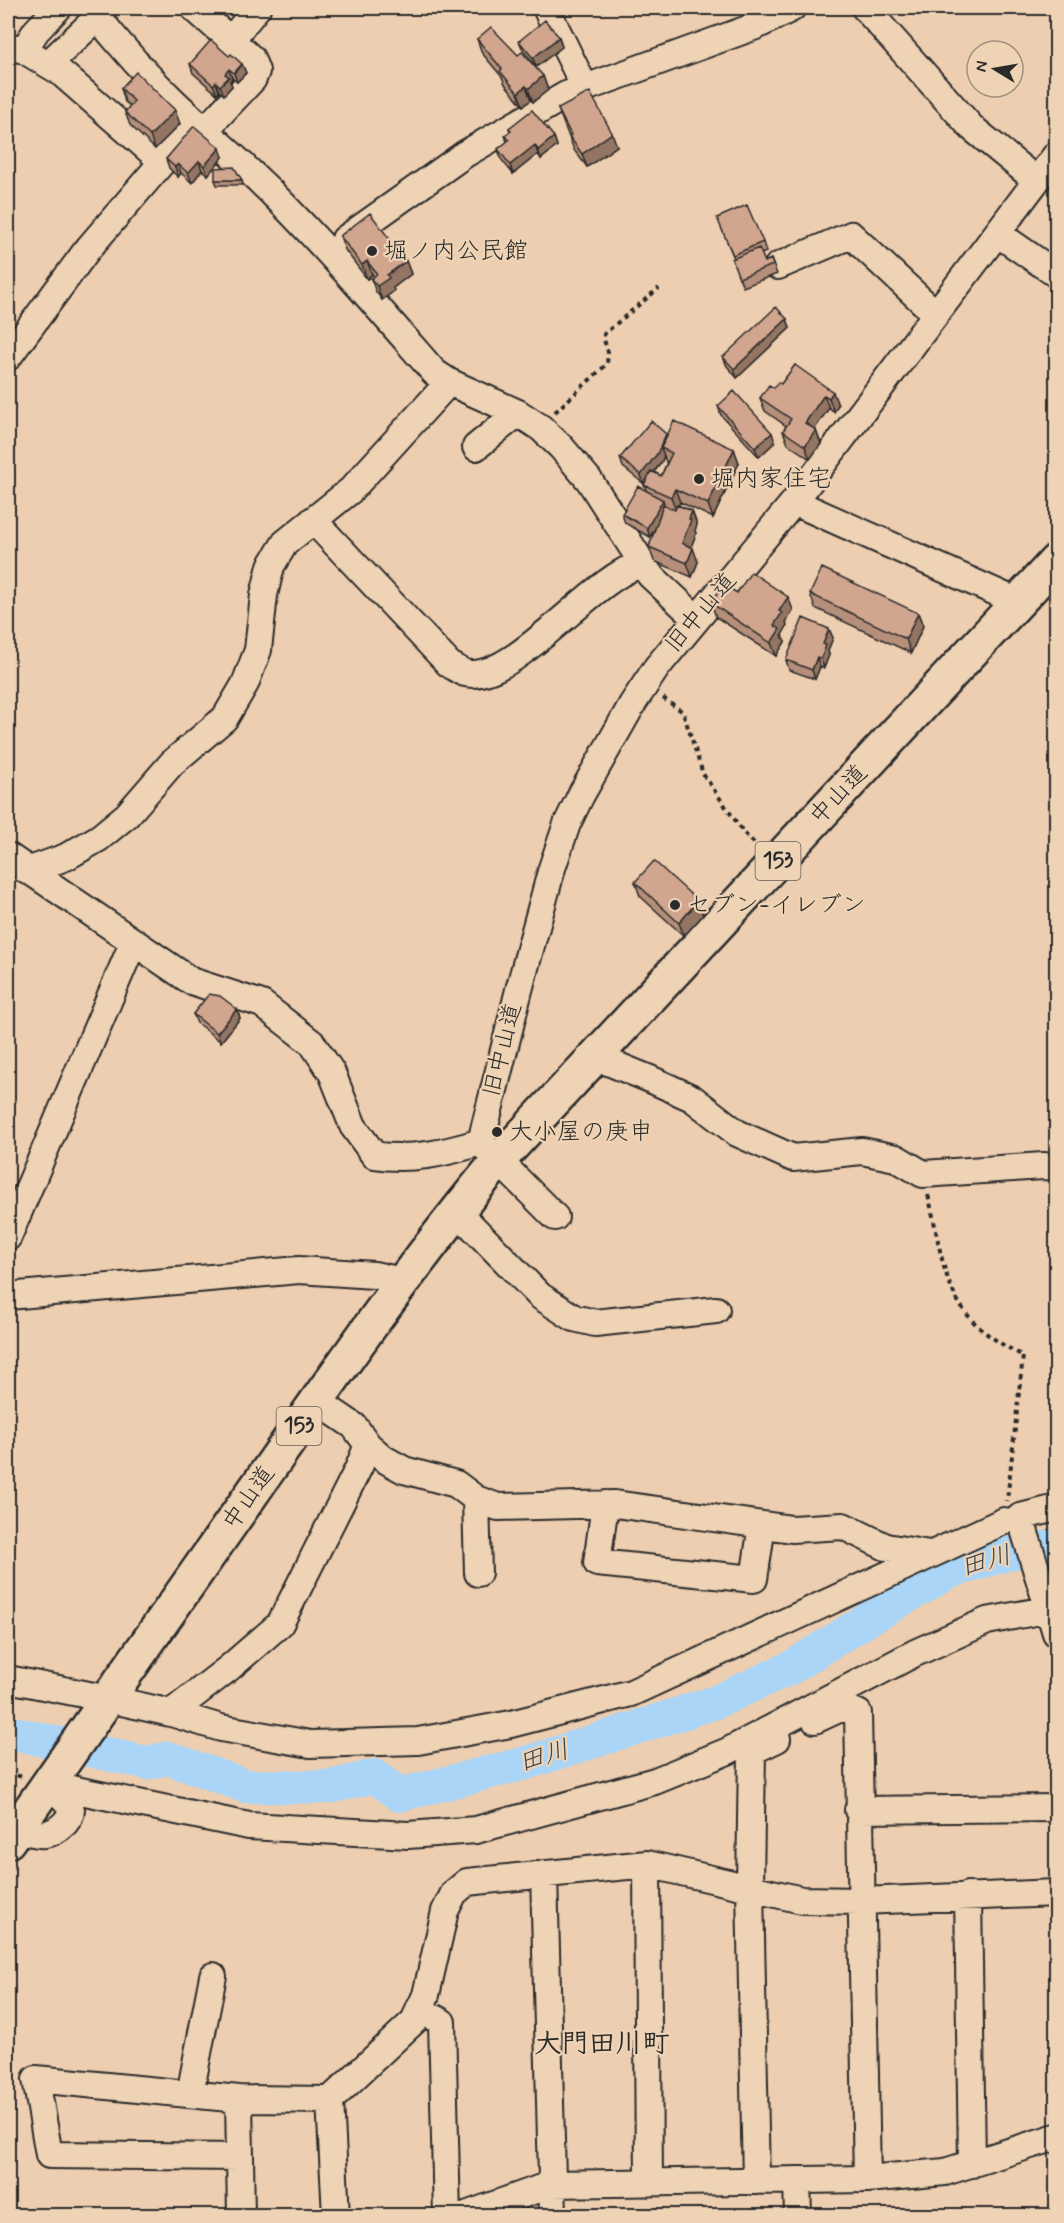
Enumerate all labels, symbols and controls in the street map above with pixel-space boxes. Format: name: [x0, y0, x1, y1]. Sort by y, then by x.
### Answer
north arrow: [965, 39, 1025, 99]
text: N: [970, 59, 993, 74]
place label: 堀ノ内公民館: [384, 236, 528, 267]
marker: 堀ノ内公民館: [365, 244, 379, 258]
place label: 堀内家住宅: [711, 464, 831, 495]
marker: 堀内家住宅: [692, 472, 706, 486]
street label: 旧中山道: [658, 566, 744, 660]
street label: 中山道: [803, 758, 875, 832]
road number: 153: [756, 842, 800, 880]
place label: セブン-イレブン: [687, 890, 866, 921]
marker: セブン-イレブン: [668, 898, 682, 912]
street label: 旧中山道: [476, 1000, 530, 1100]
place label: 大小屋の庚申: [509, 1117, 653, 1148]
marker: 大小屋の庚申: [490, 1125, 504, 1139]
road number: 153: [276, 1407, 322, 1445]
street label: 中山道: [216, 1460, 282, 1536]
water label: 田川: [956, 1538, 1016, 1586]
water label: 田川: [514, 1733, 574, 1781]
district label: 大門田川町: [535, 2027, 670, 2062]

